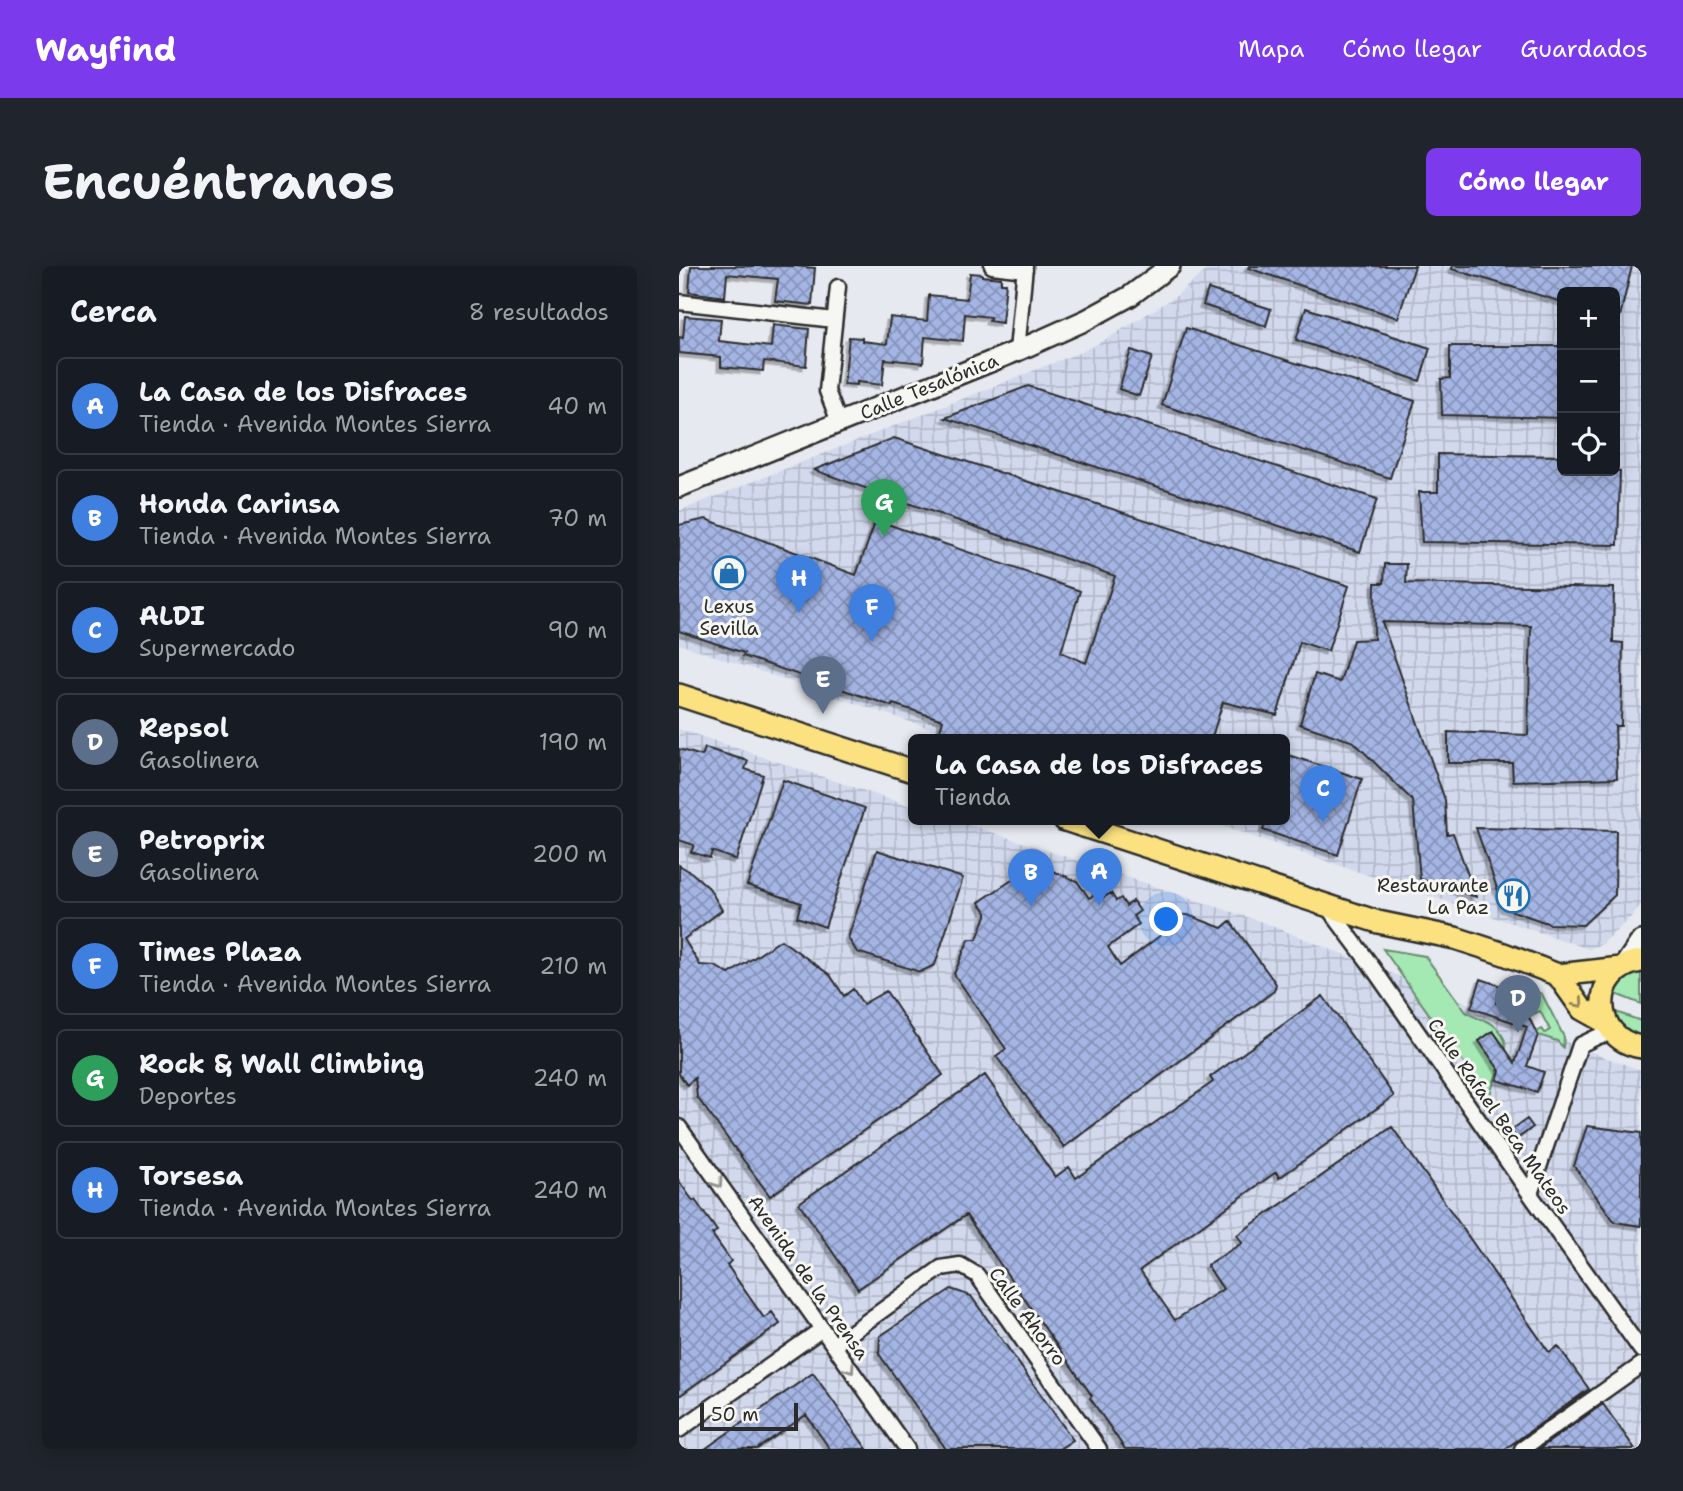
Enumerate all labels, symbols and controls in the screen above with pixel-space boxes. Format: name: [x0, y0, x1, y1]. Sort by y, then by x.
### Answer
text: Wayfind: [35, 27, 176, 72]
text: Mapa: [1238, 33, 1304, 65]
text: Cómo llegar: [1342, 33, 1482, 65]
text: Guardados: [1520, 33, 1648, 65]
button: Cómo llegar: [1426, 148, 1641, 216]
text: Encuéntranos: [42, 149, 395, 215]
map controls: [1557, 287, 1620, 476]
button: +: [1557, 287, 1620, 350]
text: Cerca: [70, 291, 157, 332]
text: 8 resultados: [469, 297, 609, 327]
street label: Calle Tesalónica: [856, 347, 1002, 426]
button: −: [1557, 350, 1620, 413]
text: La Casa de los Disfraces: [139, 374, 467, 409]
text: A: [86, 391, 104, 421]
text: 40 m: [547, 391, 607, 421]
text: Tienda · Avenida Montes Sierra: [139, 409, 491, 439]
button: locate: [1557, 413, 1620, 476]
pin: G: [861, 479, 907, 537]
text: Honda Carinsa: [139, 486, 340, 521]
text: B: [88, 503, 102, 533]
text: 70 m: [548, 503, 607, 533]
text: Tienda · Avenida Montes Sierra: [139, 521, 491, 551]
shop icon: Lexus Sevilla: [710, 554, 748, 592]
pin: H: [776, 555, 822, 613]
pin: F: [849, 584, 895, 642]
place label: Lexus Sevilla: [699, 594, 759, 641]
text: ALDI: [139, 598, 205, 633]
text: C: [88, 615, 102, 645]
text: 90 m: [547, 615, 607, 645]
text: Supermercado: [139, 633, 295, 663]
pin: E: [800, 656, 846, 714]
text: Repsol: [139, 710, 229, 745]
text: D: [87, 727, 103, 757]
text: 190 m: [539, 727, 607, 757]
popup: [908, 734, 1290, 825]
text: Gasolinera: [139, 745, 259, 775]
text: La Casa de los Disfraces: [935, 747, 1263, 782]
pin: C: [1300, 765, 1346, 823]
text: Tienda: [935, 782, 1011, 812]
text: Petroprix: [139, 822, 265, 857]
text: E: [87, 839, 103, 869]
text: 200 m: [532, 839, 607, 869]
pin: A: [1076, 848, 1122, 906]
pin: B: [1008, 849, 1054, 907]
text: Gasolinera: [139, 857, 259, 887]
place label: Restaurante La Paz: [1377, 873, 1489, 920]
restaurant icon: Restaurante La Paz: [1494, 877, 1532, 915]
your location: [1149, 902, 1183, 936]
text: Times Plaza: [139, 934, 301, 969]
text: F: [88, 951, 102, 981]
text: 210 m: [539, 951, 607, 981]
text: Tienda · Avenida Montes Sierra: [139, 969, 491, 999]
pin: D: [1495, 975, 1541, 1033]
one-way arrow: [1571, 995, 1583, 1008]
street label: Calle Rafael Beca Mateos: [1422, 1013, 1577, 1219]
text: Rock & Wall Climbing: [139, 1046, 424, 1081]
text: G: [86, 1063, 104, 1093]
text: 240 m: [533, 1063, 607, 1093]
text: Deportes: [139, 1081, 237, 1111]
text: Torsesa: [139, 1158, 243, 1193]
text: H: [87, 1175, 103, 1205]
text: 240 m: [533, 1175, 607, 1205]
one-way arrow: [710, 1175, 723, 1188]
street label: Avenida de la Prensa: [742, 1190, 875, 1365]
text: Tienda · Avenida Montes Sierra: [139, 1193, 491, 1223]
street label: Calle Ahorro: [983, 1262, 1072, 1371]
one-way arrow: [842, 1361, 854, 1374]
scale bar: [700, 1400, 798, 1432]
text: 50 m: [711, 1402, 759, 1427]

